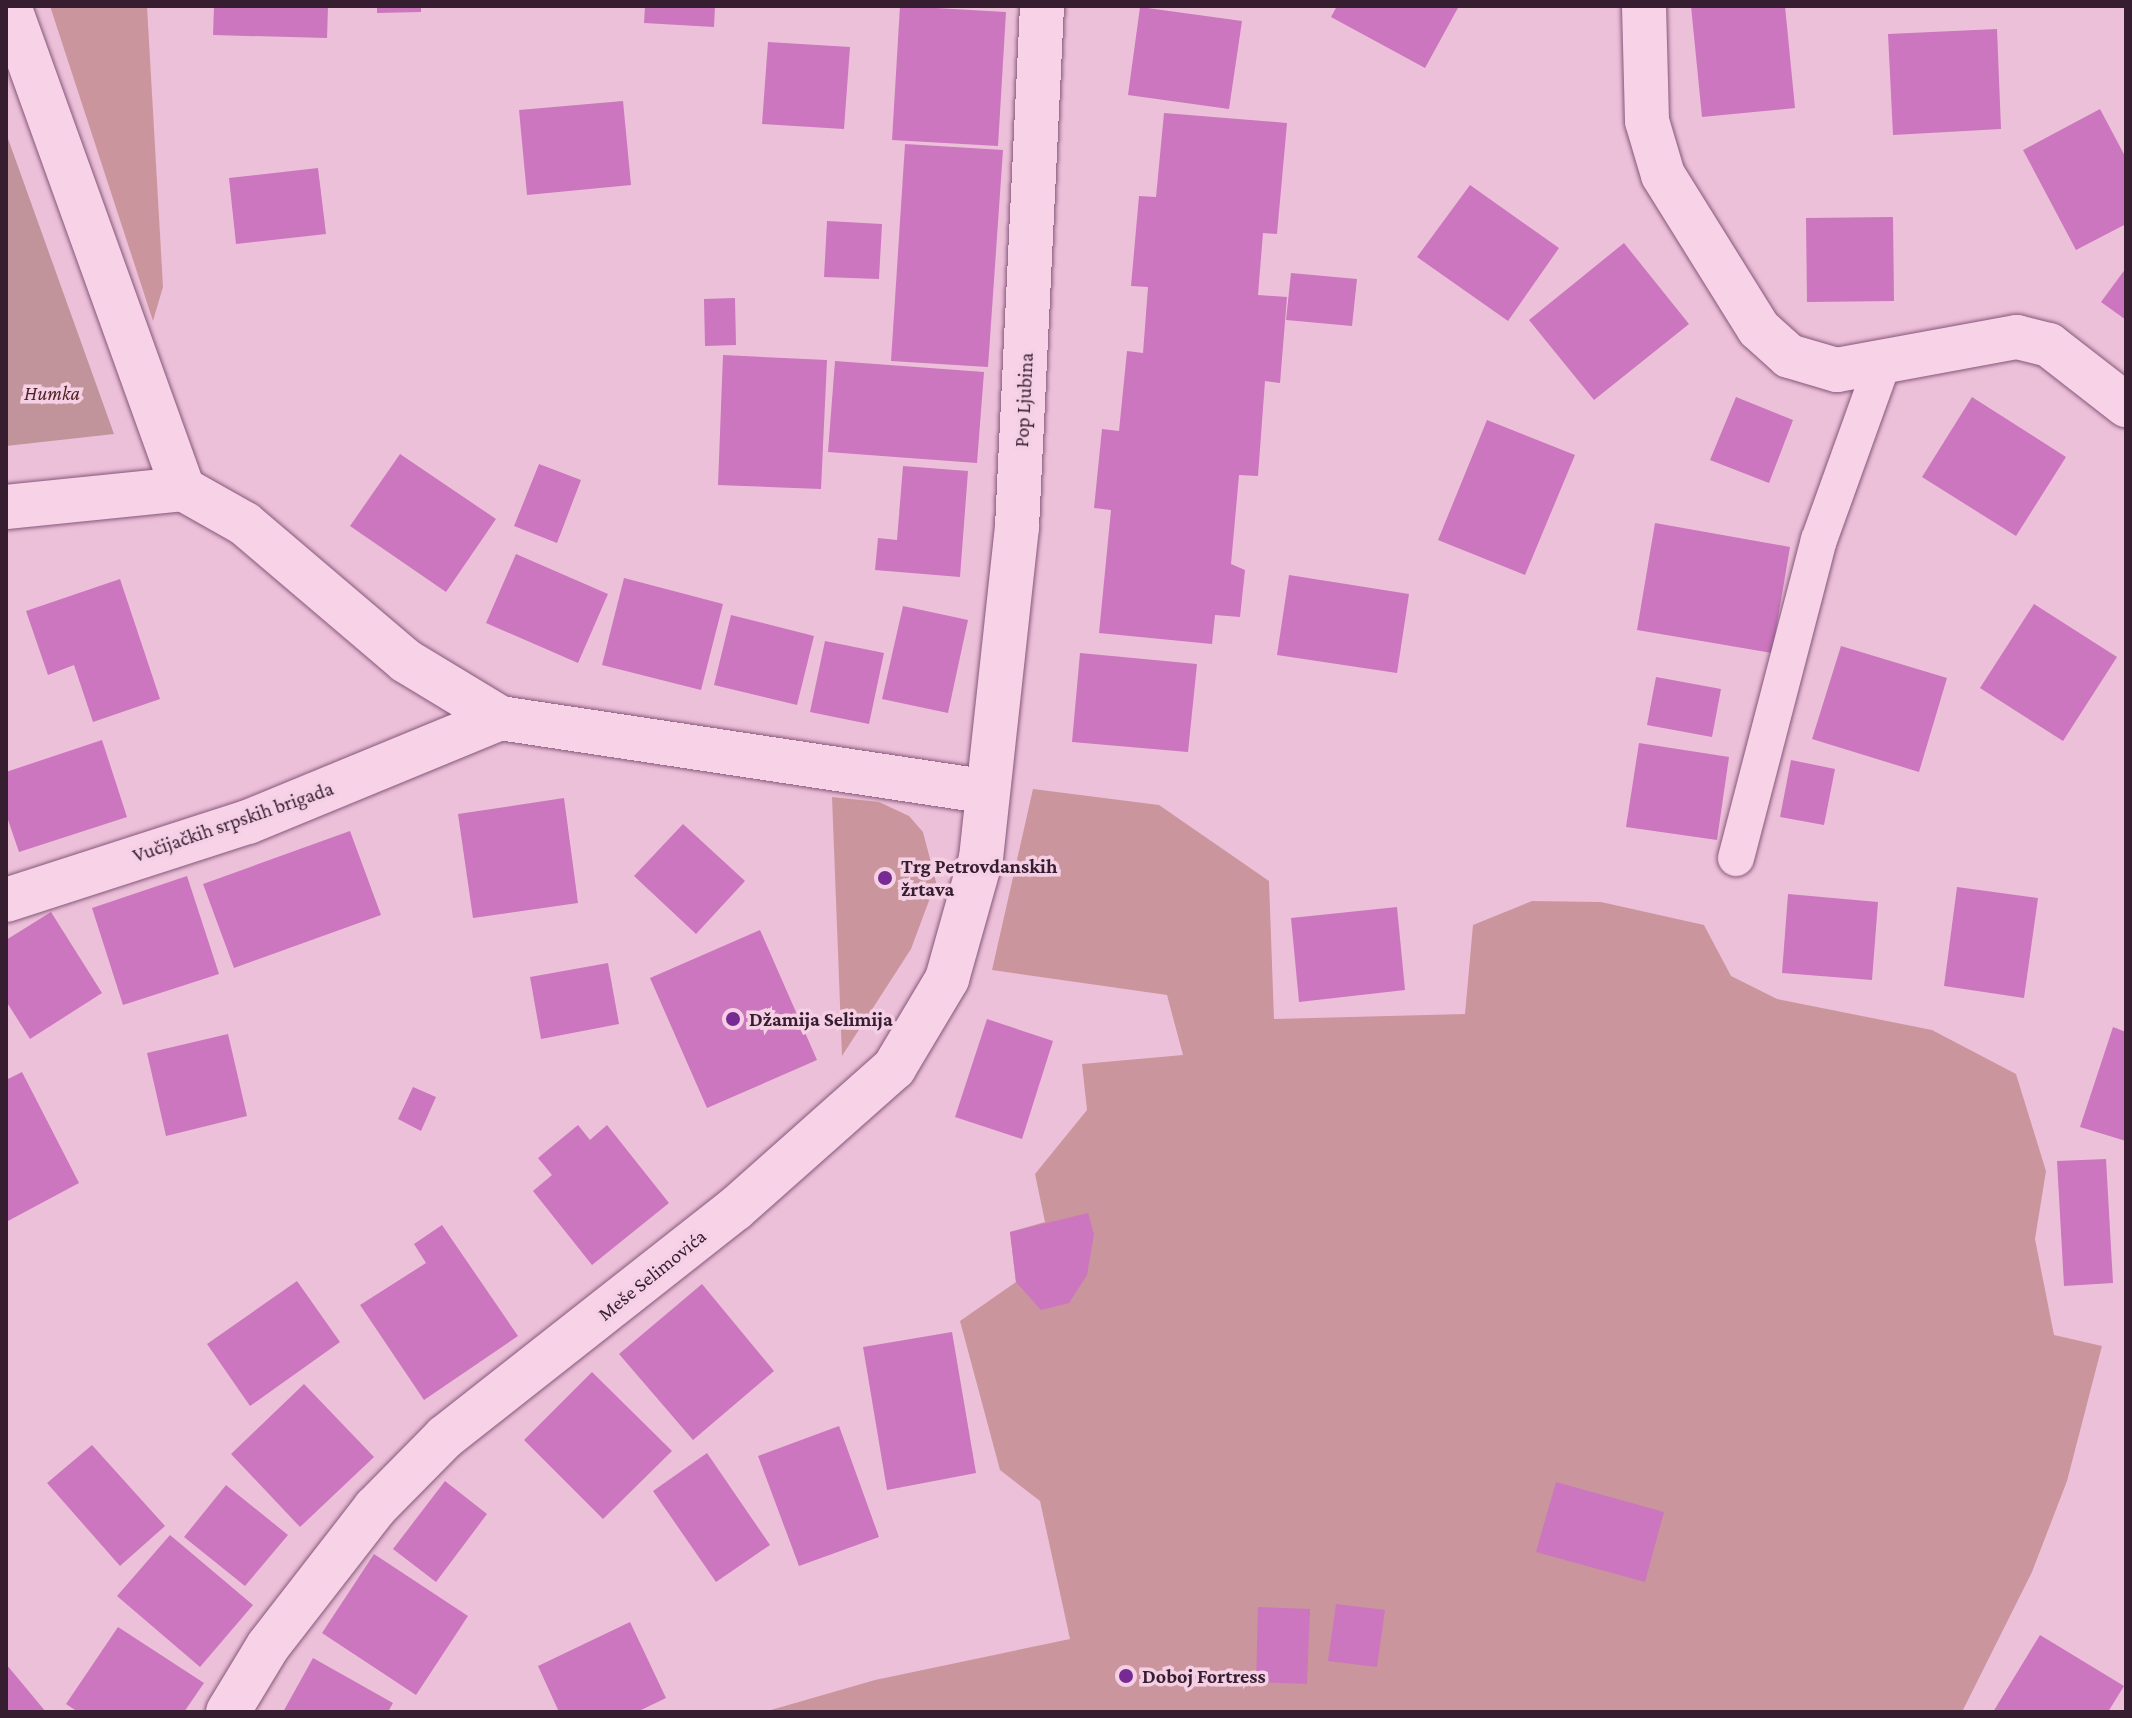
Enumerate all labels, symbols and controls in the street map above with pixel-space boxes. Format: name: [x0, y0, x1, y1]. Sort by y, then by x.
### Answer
street label: Pop Ljubina: [1010, 352, 1038, 448]
park label: Humka: [24, 381, 80, 405]
street label: Vučijačkih srpskih brigada: [129, 776, 337, 868]
place label: Trg Petrovdanskih žrtava: [901, 854, 1057, 901]
marker: Trg Petrovdanskih žrtava: [876, 869, 894, 887]
place label: Džamija Selimija: [749, 1007, 893, 1031]
marker: Džamija Selimija: [724, 1010, 742, 1028]
street label: Meše Selimovića: [593, 1224, 711, 1326]
place label: Doboj Fortress: [1142, 1664, 1266, 1688]
marker: Doboj Fortress: [1117, 1667, 1135, 1685]

